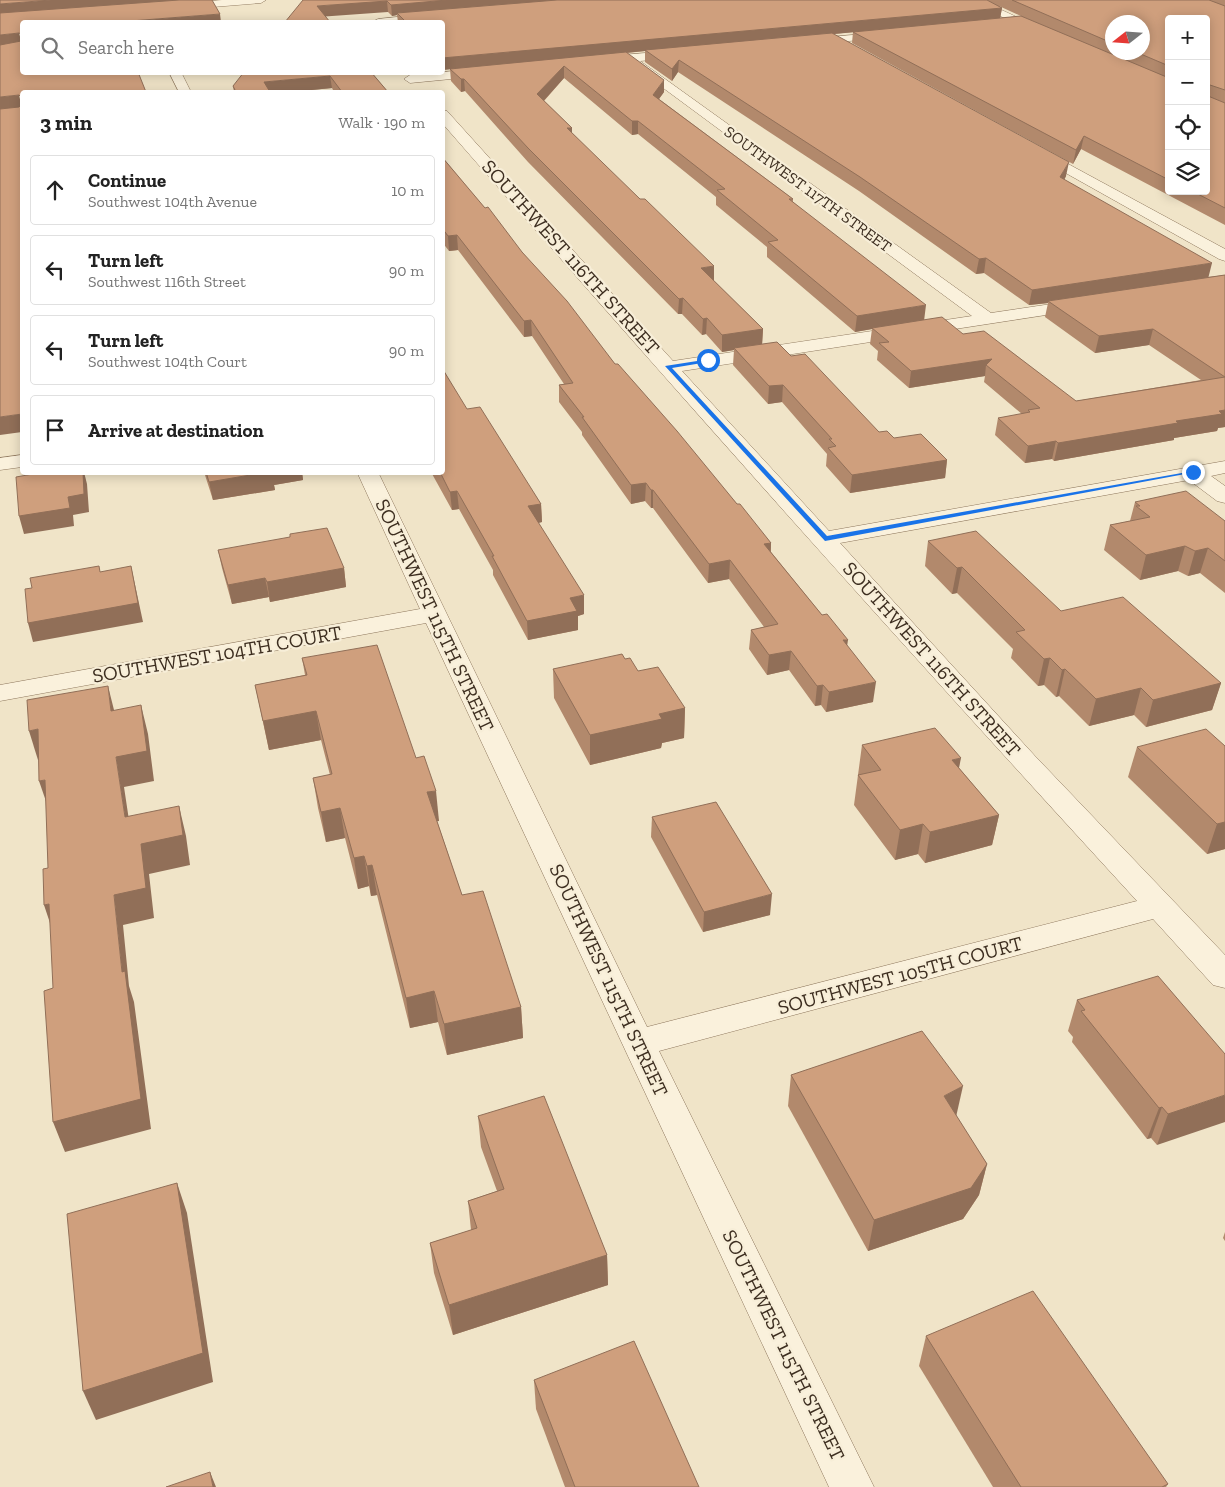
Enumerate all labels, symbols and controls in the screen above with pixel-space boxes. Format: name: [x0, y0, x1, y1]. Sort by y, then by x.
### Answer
north arrow: [1105, 15, 1150, 60]
map controls: [1165, 15, 1210, 195]
button: +: [1165, 15, 1210, 60]
search box: [20, 20, 445, 75]
icon: search: [38, 34, 66, 62]
text: Search here: [78, 36, 174, 59]
button: −: [1165, 60, 1210, 105]
button: locate: [1165, 105, 1210, 150]
text: 3 min: [40, 110, 92, 135]
text: Walk · 190 m: [338, 113, 425, 132]
street label: SOUTHWEST 117TH STREET: [721, 122, 895, 256]
button: layers: [1165, 150, 1210, 195]
street label: SOUTHWEST 116TH STREET: [477, 155, 665, 359]
text: Continue: [88, 169, 166, 192]
icon: ahead: [41, 176, 69, 204]
text: 10 m: [391, 181, 424, 200]
text: Southwest 104th Avenue: [88, 192, 257, 211]
text: Turn left: [88, 249, 163, 272]
icon: left: [41, 256, 69, 284]
text: 90 m: [389, 261, 424, 280]
text: Southwest 116th Street: [88, 272, 246, 291]
text: Turn left: [88, 329, 163, 352]
icon: left: [41, 336, 69, 364]
text: 90 m: [389, 341, 424, 360]
route start: [697, 349, 720, 372]
text: Southwest 104th Court: [88, 352, 247, 371]
icon: arrive: [41, 416, 69, 444]
text: Arrive at destination: [88, 419, 264, 442]
route end: [1182, 461, 1205, 484]
street label: SOUTHWEST 115TH STREET: [371, 495, 499, 735]
street label: SOUTHWEST 116TH STREET: [838, 557, 1026, 761]
street label: SOUTHWEST 104TH COURT: [91, 620, 343, 688]
street label: SOUTHWEST 115TH STREET: [545, 860, 673, 1100]
street label: SOUTHWEST 105TH COURT: [775, 931, 1025, 1019]
street label: SOUTHWEST 115TH STREET: [718, 1226, 850, 1464]

